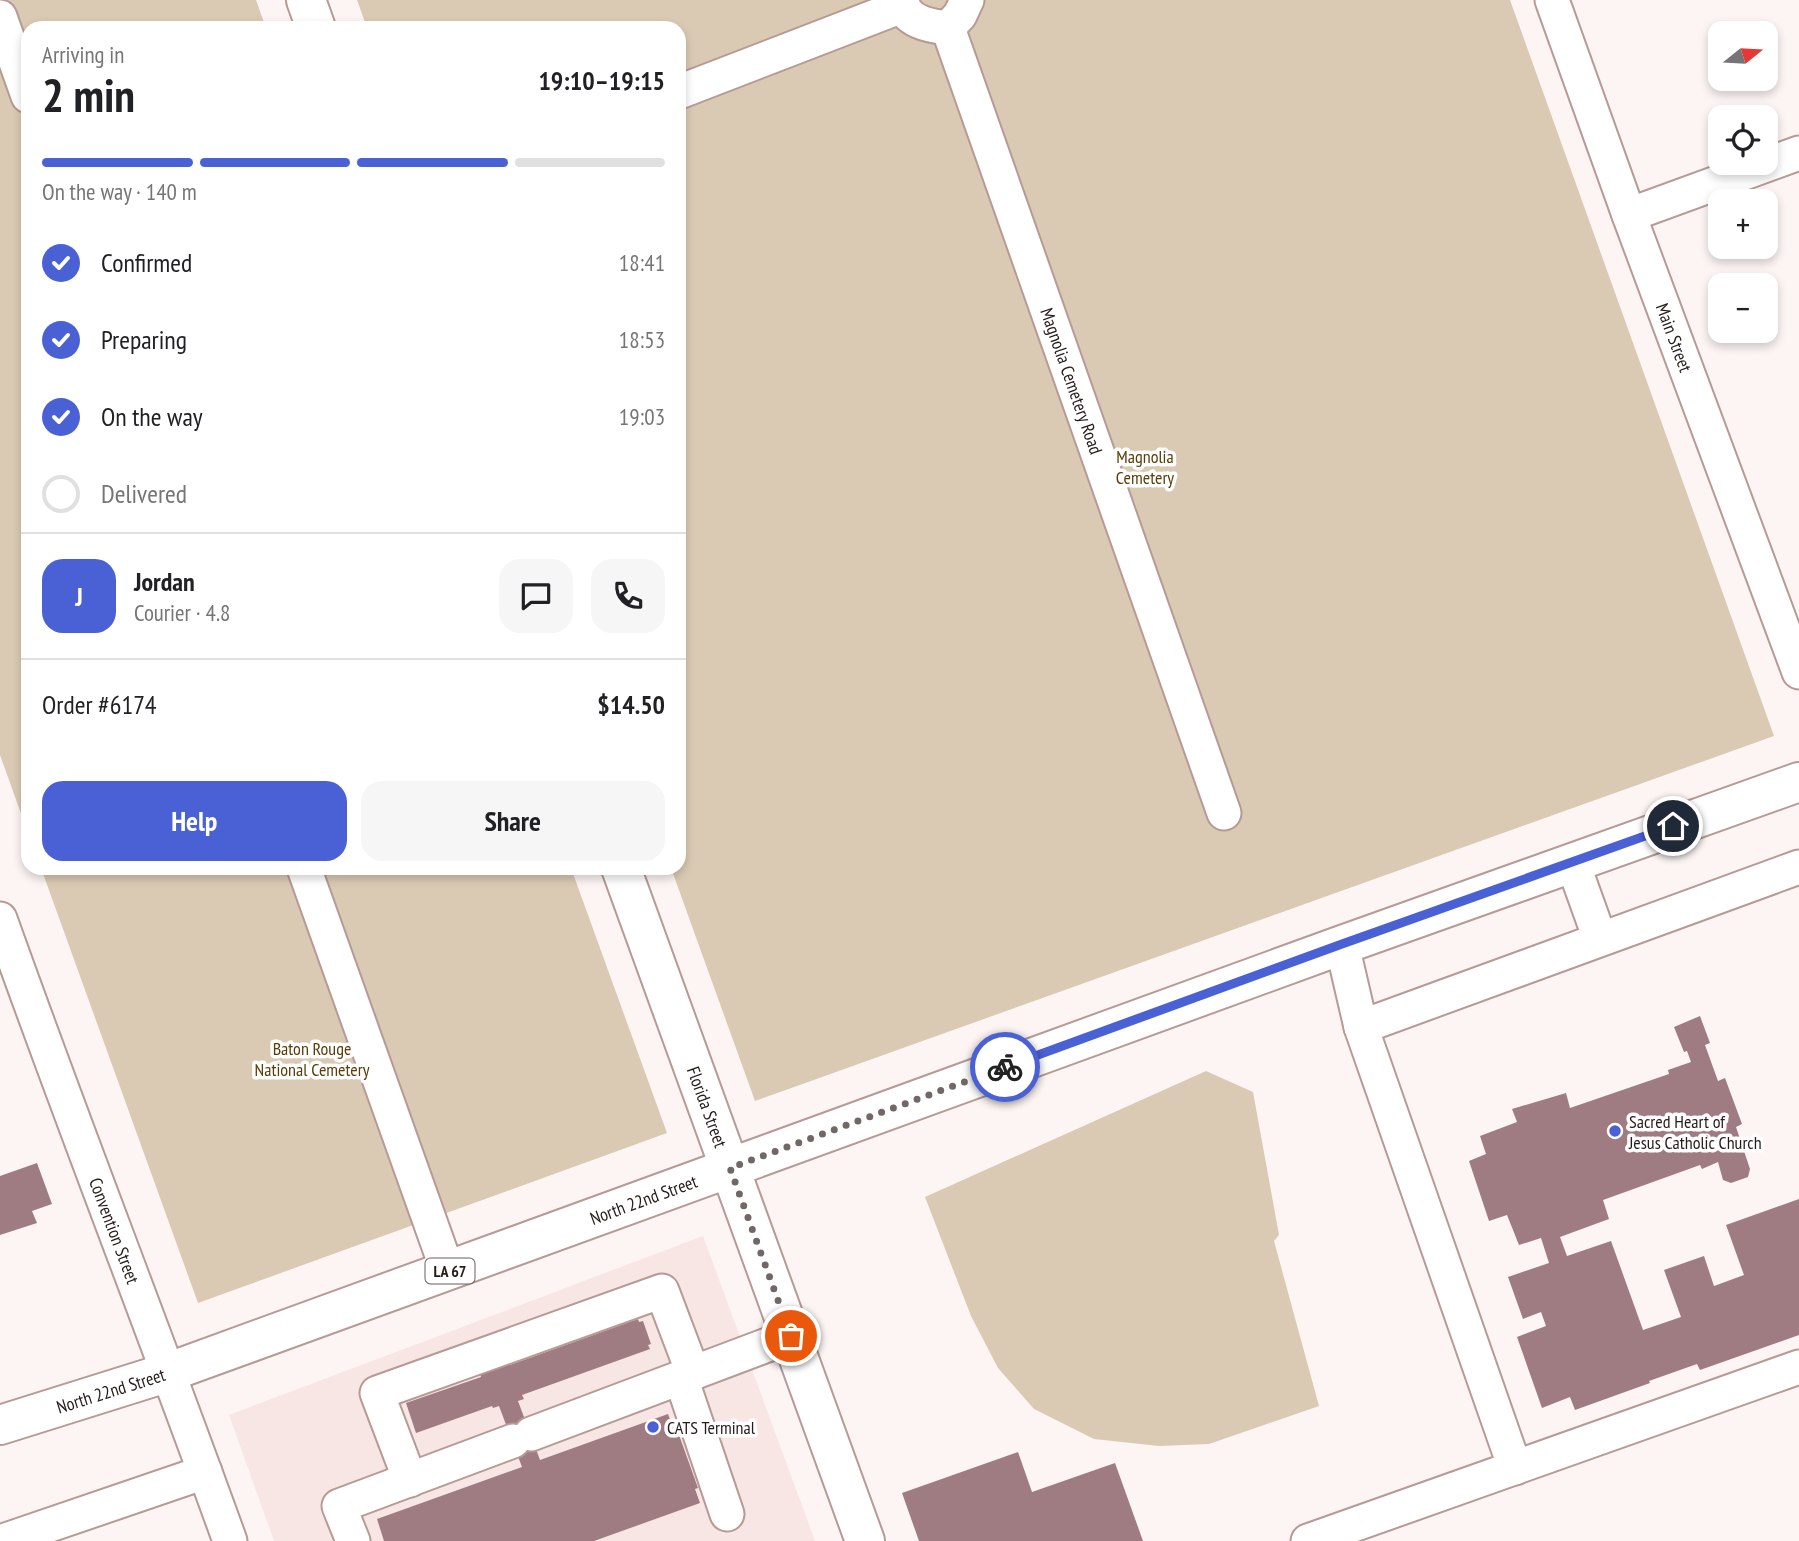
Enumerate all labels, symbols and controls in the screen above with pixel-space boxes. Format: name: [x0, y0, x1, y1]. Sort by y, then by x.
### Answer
north arrow: [1708, 21, 1778, 91]
map controls: [1708, 21, 1778, 343]
text: Arriving in: [42, 40, 124, 69]
text: 19:10–19:15: [538, 64, 665, 97]
text: 2 min: [42, 65, 135, 125]
button: locate: [1708, 105, 1778, 175]
text: On the way · 140 m: [42, 177, 197, 206]
button: +: [1708, 189, 1778, 259]
icon: check: [42, 244, 80, 282]
text: Confirmed: [101, 246, 192, 279]
text: 18:41: [619, 248, 665, 277]
button: −: [1708, 273, 1778, 343]
street label: Main Street: [1651, 300, 1698, 375]
street label: Magnolia Cemetery Road: [1036, 305, 1108, 457]
icon: check: [42, 321, 80, 359]
text: Preparing: [101, 323, 187, 356]
text: 18:53: [619, 325, 665, 354]
icon: check: [42, 398, 80, 436]
text: On the way: [101, 400, 203, 433]
text: 19:03: [619, 402, 665, 431]
park label: Magnolia Cemetery: [1116, 445, 1174, 489]
text: Delivered: [101, 477, 187, 510]
button: chat: [499, 559, 573, 633]
button: phone: [591, 559, 665, 633]
text: Jordan: [134, 565, 195, 598]
text: J: [75, 580, 83, 613]
text: Courier · 4.8: [134, 598, 230, 627]
text: Order #6174: [42, 688, 157, 721]
text: $14.50: [597, 688, 665, 721]
button: Help: [42, 781, 347, 861]
button: Share: [361, 781, 665, 861]
pin: [1643, 796, 1703, 856]
icon: home: [1654, 807, 1692, 845]
courier: [970, 1032, 1040, 1102]
park label: Baton Rouge National Cemetery: [255, 1037, 370, 1081]
icon: bike: [986, 1048, 1024, 1086]
street label: Florida Street: [682, 1063, 733, 1150]
place label: Sacred Heart of Jesus Catholic Church: [1628, 1110, 1762, 1154]
marker: Sacred Heart of Jesus Catholic Church: [1607, 1123, 1623, 1139]
street label: North 22nd Street: [587, 1169, 700, 1229]
street label: Convention Street: [84, 1174, 145, 1287]
road number: LA 67: [426, 1259, 475, 1284]
pin: [761, 1306, 821, 1366]
icon: bag: [772, 1317, 810, 1355]
street label: North 22nd Street: [54, 1362, 168, 1418]
place label: CATS Terminal: [667, 1416, 756, 1439]
marker: CATS Terminal: [645, 1419, 661, 1435]

